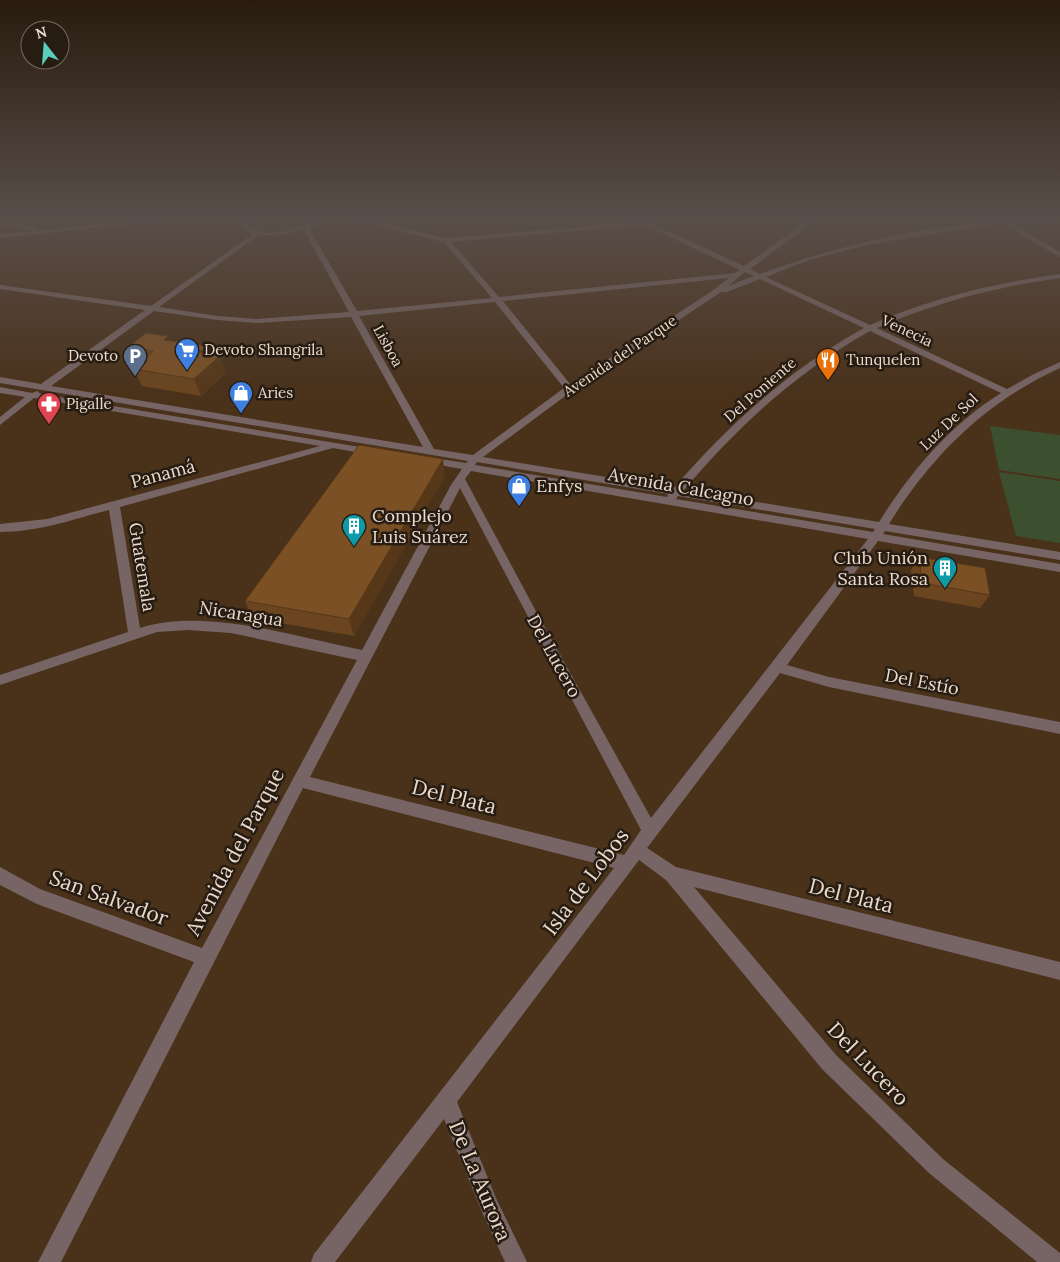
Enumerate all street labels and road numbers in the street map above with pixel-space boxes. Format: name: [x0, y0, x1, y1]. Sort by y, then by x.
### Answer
street label: Venecia: [878, 310, 936, 351]
street label: Avenida del Parque: [559, 311, 680, 401]
street label: Lisboa: [369, 321, 408, 370]
street label: Del Poniente: [720, 353, 800, 426]
street label: Luz De Sol: [915, 389, 982, 454]
street label: Panamá: [128, 454, 198, 493]
street label: Avenida Calcagno: [606, 462, 756, 511]
street label: Guatemala: [124, 521, 161, 613]
street label: Nicaragua: [198, 596, 285, 631]
street label: Del Lucero: [522, 610, 587, 701]
street label: Del Estío: [883, 663, 961, 700]
street label: Avenida del Parque: [179, 763, 290, 941]
street label: Del Plata: [409, 773, 499, 820]
street label: Isla de Lobos: [537, 823, 635, 940]
street label: San Salvador: [46, 864, 172, 932]
street label: Del Plata: [806, 872, 896, 919]
street label: Del Lucero: [822, 1016, 915, 1111]
street label: De La Aurora: [443, 1117, 518, 1245]

